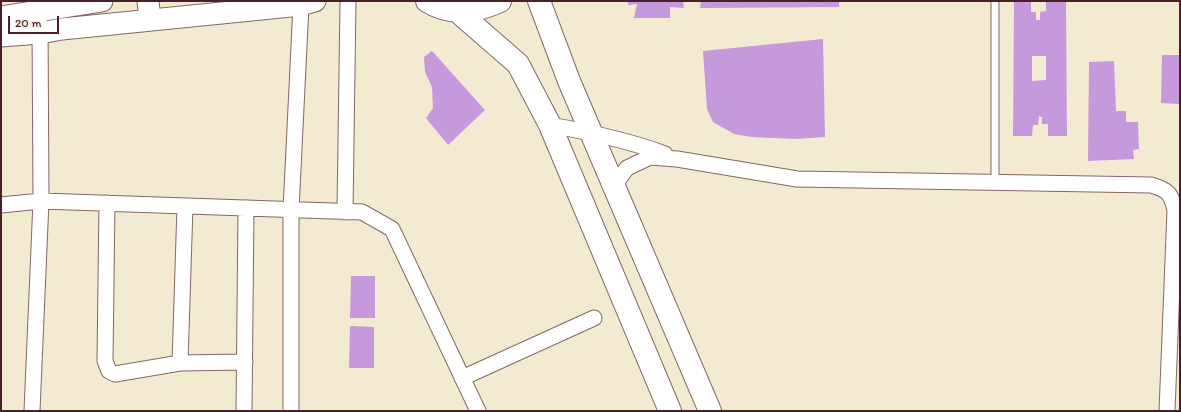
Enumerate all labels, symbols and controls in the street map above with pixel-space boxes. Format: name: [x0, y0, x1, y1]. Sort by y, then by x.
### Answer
scale bar: [10, 8, 61, 34]
text: 20 m: [15, 16, 42, 30]

